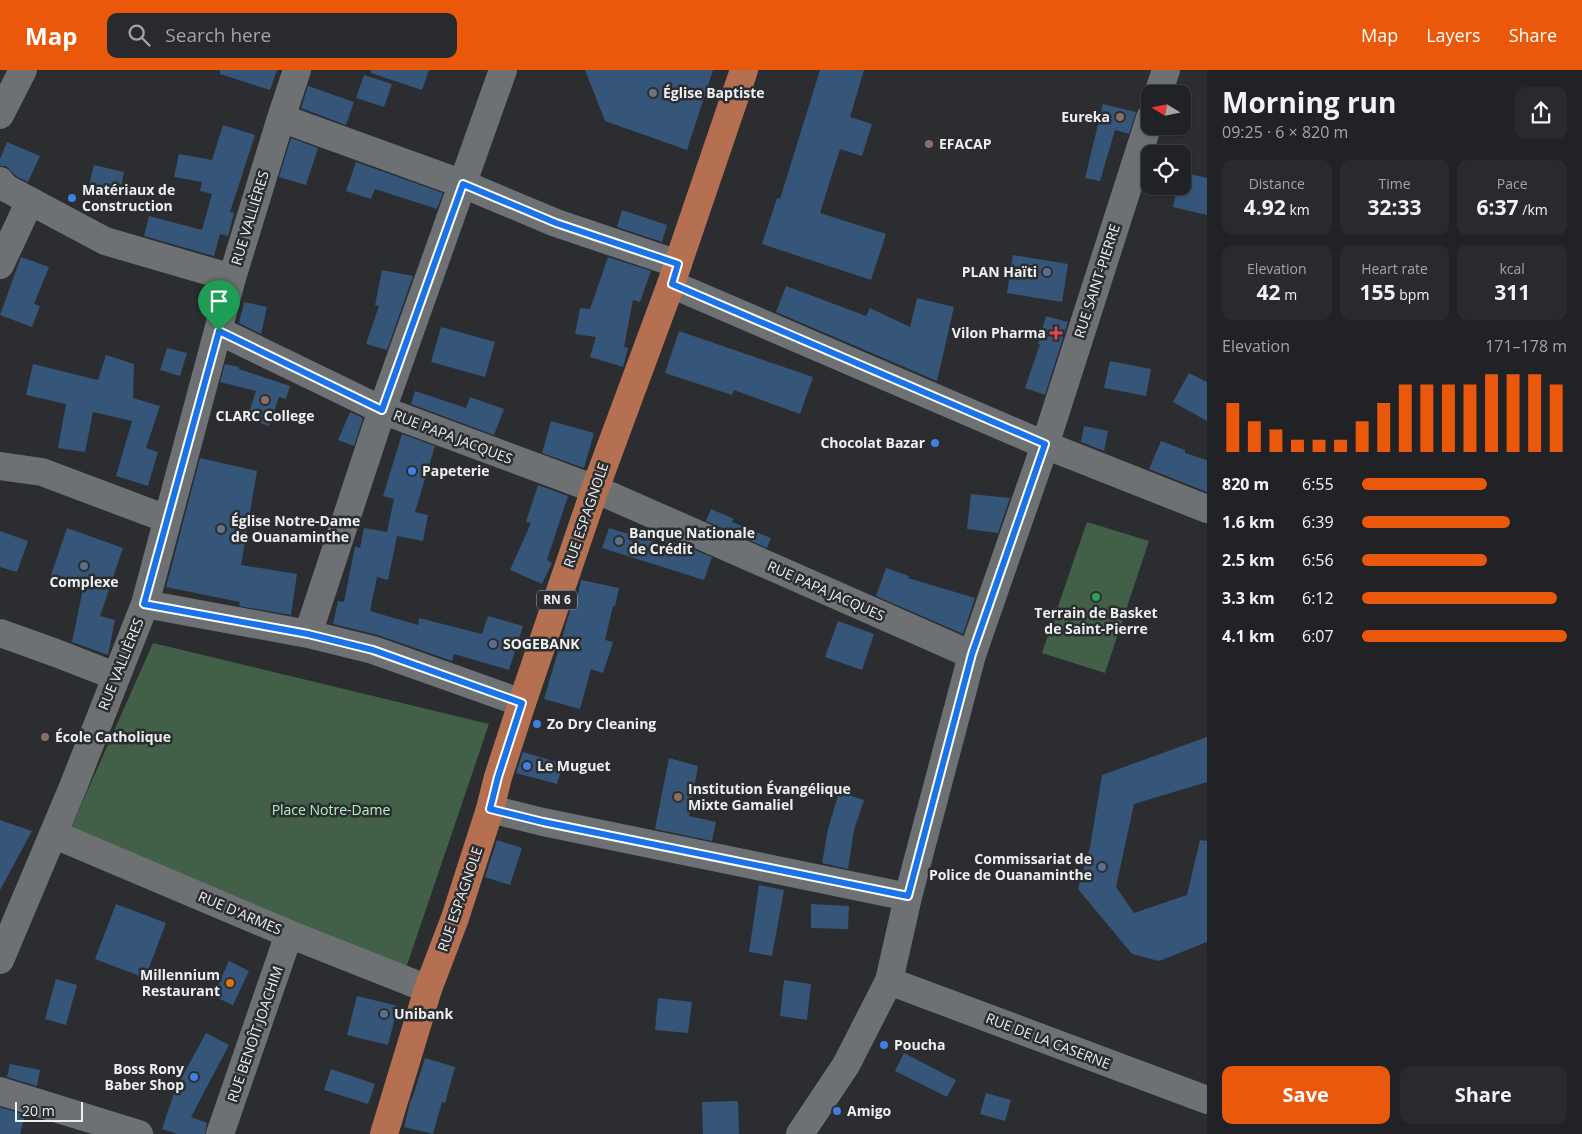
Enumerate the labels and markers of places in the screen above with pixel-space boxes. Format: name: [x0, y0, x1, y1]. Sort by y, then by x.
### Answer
place label: Église Baptiste: [663, 83, 765, 102]
marker: Église Baptiste: [647, 87, 659, 99]
place label: Eureka: [1061, 107, 1110, 126]
marker: Eureka: [1114, 111, 1126, 123]
place label: EFACAP: [939, 134, 992, 153]
marker: EFACAP: [923, 138, 935, 150]
place label: Matériaux de Construction: [82, 180, 175, 215]
marker: Matériaux de Construction: [66, 192, 78, 204]
place label: PLAN Haïti: [962, 262, 1037, 281]
marker: PLAN Haïti: [1041, 266, 1053, 278]
pin: [198, 280, 240, 331]
place label: Vilon Pharma: [952, 323, 1046, 342]
marker: Vilon Pharma: [1050, 327, 1062, 339]
marker: CLARC College: [259, 394, 271, 406]
place label: CLARC College: [216, 406, 314, 425]
place label: Chocolat Bazar: [820, 433, 926, 452]
marker: Chocolat Bazar: [929, 437, 941, 449]
place label: Papeterie: [422, 461, 490, 480]
marker: Papeterie: [406, 465, 418, 477]
place label: Église Notre-Dame de Ouanaminthe: [231, 511, 360, 546]
marker: Église Notre-Dame de Ouanaminthe: [215, 523, 227, 535]
place label: Banque Nationale de Crédit: [629, 523, 755, 558]
marker: Banque Nationale de Crédit: [613, 535, 625, 547]
marker: Complexe: [78, 560, 90, 572]
place label: Complexe: [49, 572, 119, 591]
marker: Terrain de Basket de Saint-Pierre: [1090, 591, 1102, 603]
place label: Terrain de Basket de Saint-Pierre: [1034, 603, 1158, 638]
place label: SOGEBANK: [503, 634, 580, 653]
marker: SOGEBANK: [487, 638, 499, 650]
place label: Zo Dry Cleaning: [547, 714, 656, 733]
marker: Zo Dry Cleaning: [531, 718, 543, 730]
place label: École Catholique: [55, 727, 171, 746]
marker: École Catholique: [39, 731, 51, 743]
place label: Le Muguet: [537, 756, 611, 775]
marker: Le Muguet: [521, 760, 533, 772]
place label: Institution Évangélique Mixte Gamaliel: [688, 779, 851, 814]
marker: Institution Évangélique Mixte Gamaliel: [672, 791, 684, 803]
place label: Commissariat de Police de Ouanaminthe: [929, 849, 1092, 884]
marker: Commissariat de Police de Ouanaminthe: [1096, 861, 1108, 873]
place label: Millennium Restaurant: [140, 965, 220, 1000]
marker: Millennium Restaurant: [224, 977, 236, 989]
place label: Unibank: [394, 1004, 454, 1023]
marker: Unibank: [378, 1008, 390, 1020]
place label: Poucha: [894, 1035, 946, 1054]
marker: Poucha: [878, 1039, 890, 1051]
place label: Boss Rony Baber Shop: [105, 1059, 184, 1094]
marker: Boss Rony Baber Shop: [188, 1071, 200, 1083]
place label: Amigo: [847, 1101, 892, 1120]
marker: Amigo: [831, 1105, 843, 1117]

